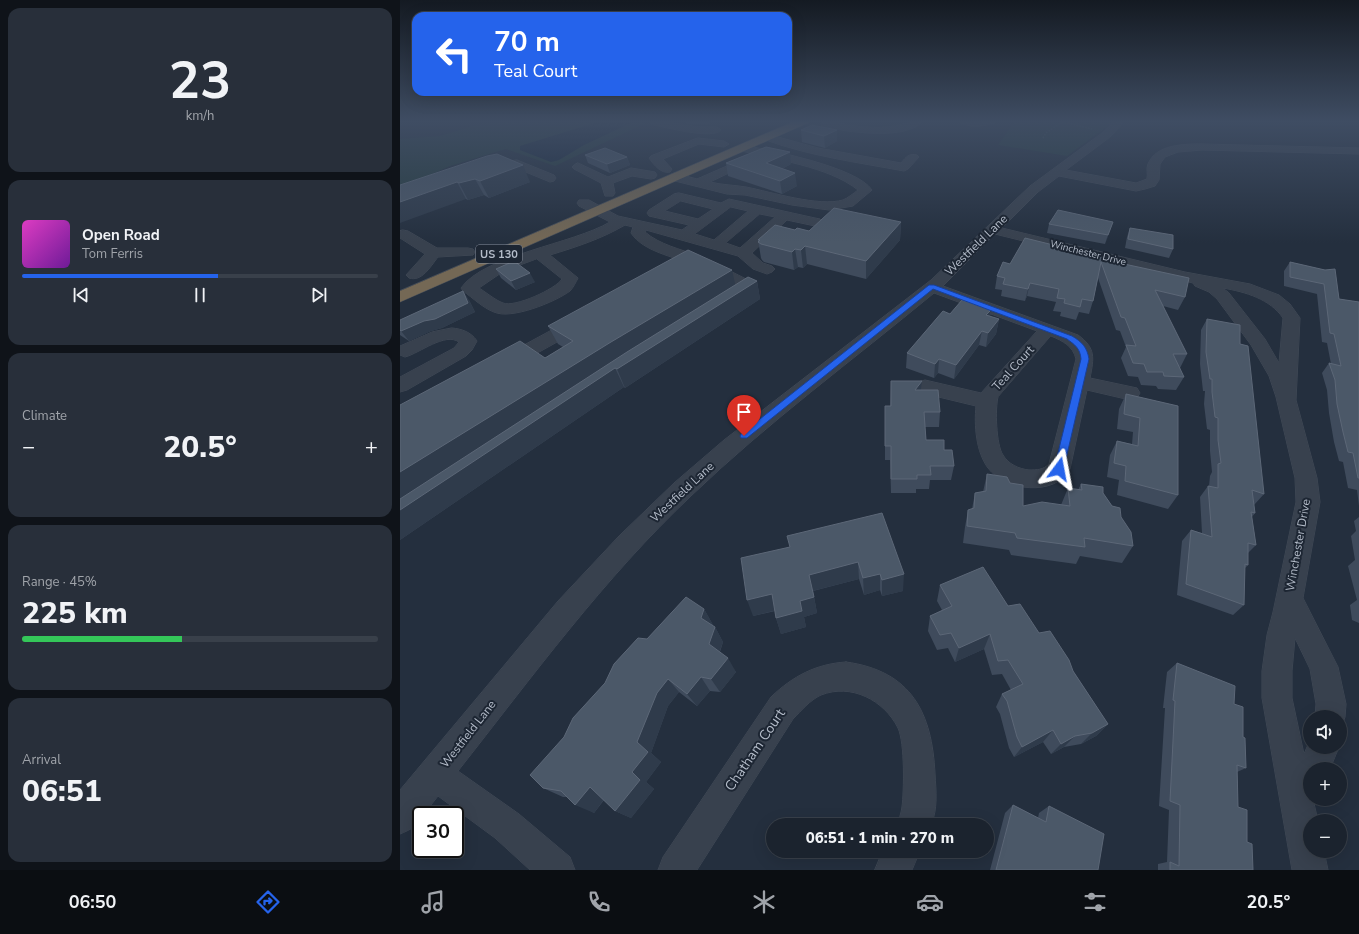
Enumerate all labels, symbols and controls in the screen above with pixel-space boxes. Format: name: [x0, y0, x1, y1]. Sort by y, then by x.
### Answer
text: 70 m: [494, 23, 560, 61]
icon: left: [428, 28, 480, 80]
text: 23: [169, 45, 231, 116]
text: Teal Court: [494, 59, 577, 83]
text: km/h: [186, 107, 214, 125]
street label: Westfield Lane: [941, 211, 1011, 279]
text: Open Road: [82, 225, 160, 245]
street label: Winchester Drive: [1048, 237, 1128, 269]
text: Tom Ferris: [82, 245, 143, 263]
road number: US 130: [476, 245, 522, 263]
icon: previous: [70, 284, 92, 306]
icon: pause: [189, 284, 211, 306]
icon: next: [308, 284, 330, 306]
street label: Teal Court: [988, 341, 1038, 394]
pin: [727, 395, 761, 436]
icon: arrive: [733, 401, 755, 423]
text: Climate: [22, 407, 67, 425]
text: 20.5°: [163, 427, 237, 468]
text: −: [22, 432, 35, 462]
text: +: [365, 432, 378, 462]
position arrow: [1038, 448, 1080, 490]
street label: Westfield Lane: [647, 458, 717, 526]
street label: Winchester Drive: [1282, 497, 1314, 593]
text: Range · 45%: [22, 573, 97, 591]
text: 225 km: [22, 593, 128, 634]
street label: Westfield Lane: [437, 697, 499, 771]
street label: Chatham Court: [720, 705, 790, 795]
map controls: [1303, 710, 1347, 858]
button: sound: [1303, 710, 1347, 754]
text: Arrival: [22, 751, 61, 769]
button: +: [1303, 762, 1347, 806]
text: 06:51: [22, 771, 102, 812]
speed limit sign: 30: [412, 806, 464, 858]
button: −: [1303, 814, 1347, 858]
text: 06:51 · 1 min · 270 m: [806, 828, 954, 848]
icon: directions: [254, 888, 282, 916]
icon: music: [419, 888, 447, 916]
icon: phone: [585, 888, 613, 916]
icon: climate: [750, 888, 778, 916]
icon: car: [916, 888, 944, 916]
icon: filters: [1081, 888, 1109, 916]
text: 06:50: [69, 890, 116, 914]
text: 20.5°: [1247, 890, 1290, 914]

